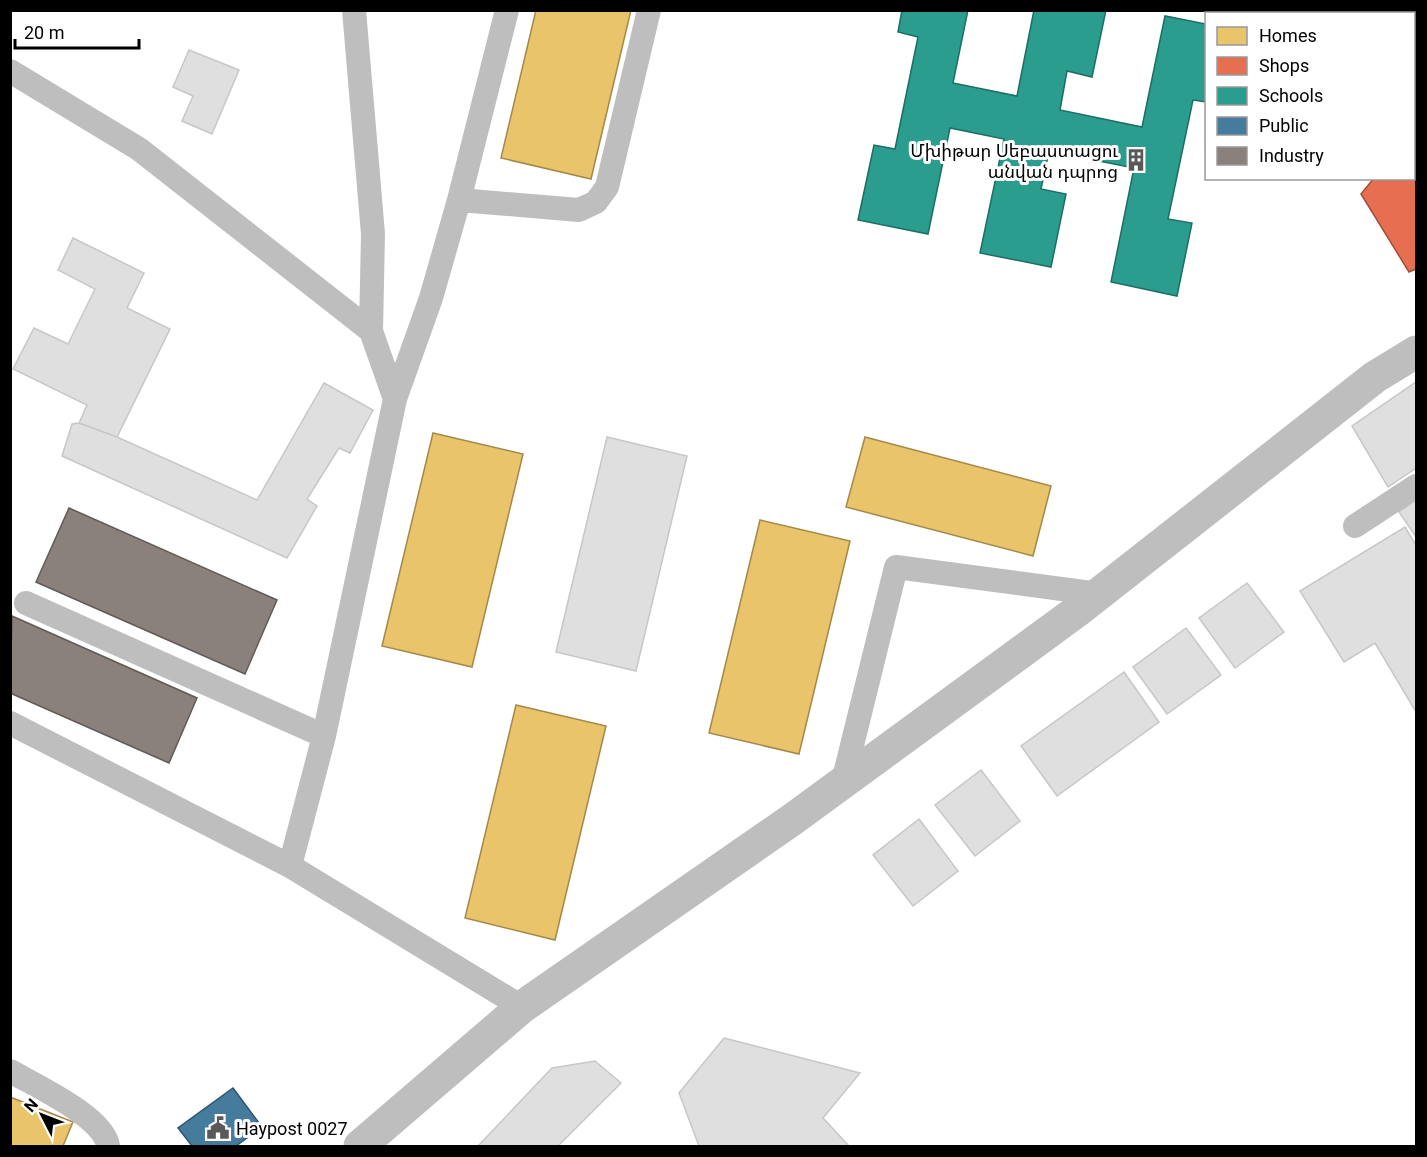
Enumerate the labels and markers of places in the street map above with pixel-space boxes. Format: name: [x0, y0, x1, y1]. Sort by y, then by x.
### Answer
place label: Մխիթար Սեբաստացու անվան դպրոց: [910, 140, 1118, 182]
building icon: Մխիթար Սեբաստացու անվան դպրոց: [1123, 147, 1149, 173]
public building icon: Haypost 0027: [205, 1115, 231, 1141]
place label: Haypost 0027: [236, 1118, 348, 1139]

